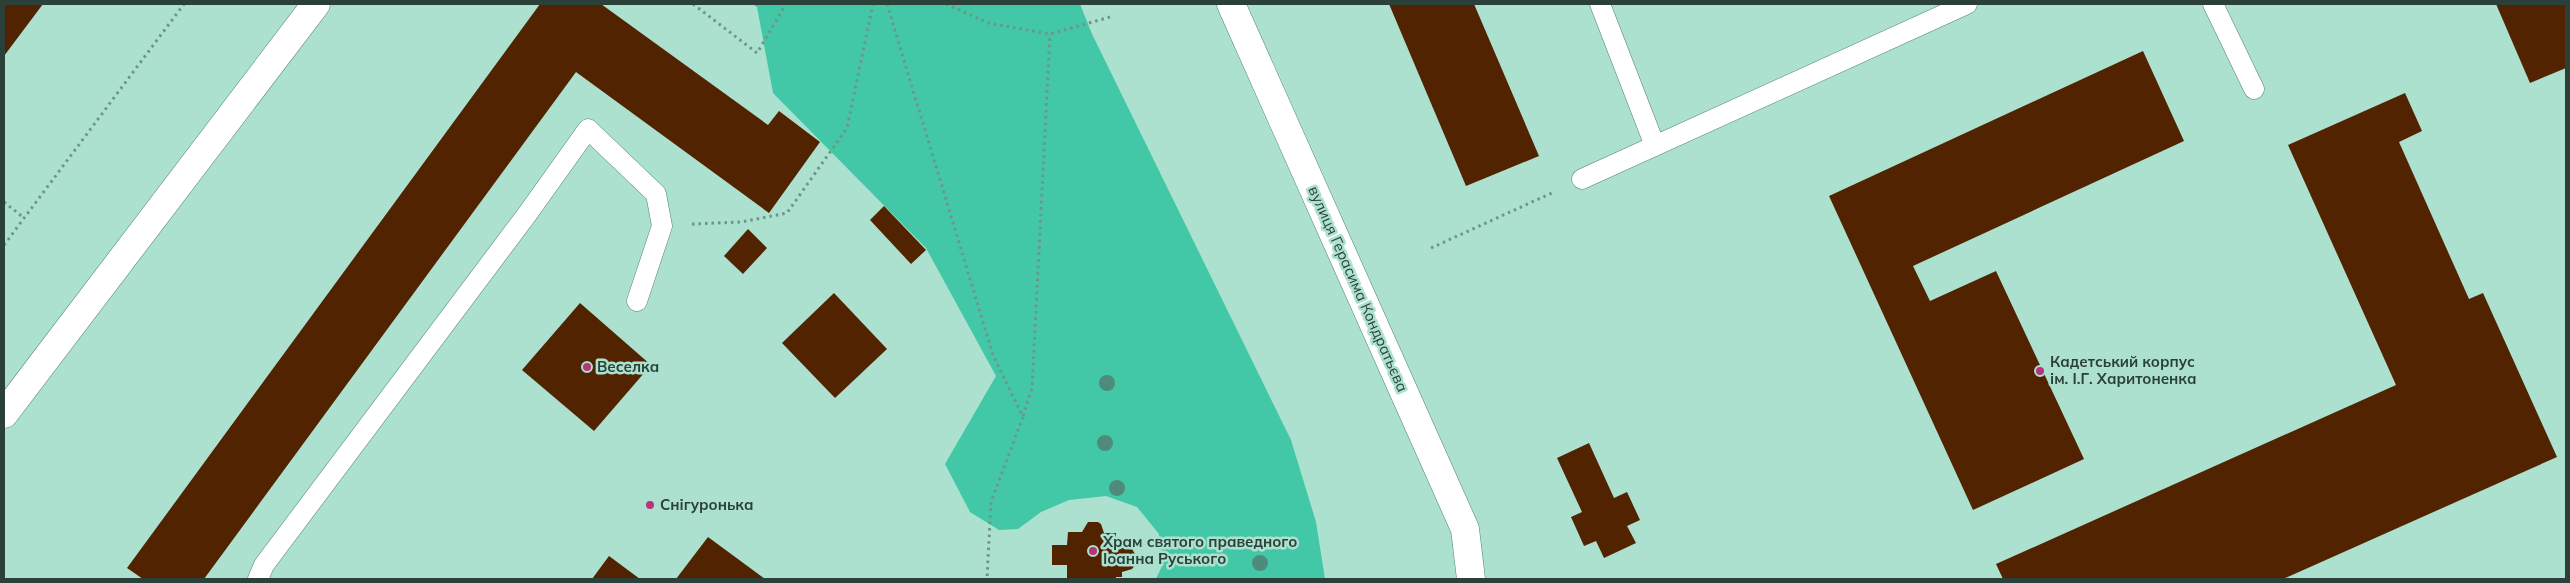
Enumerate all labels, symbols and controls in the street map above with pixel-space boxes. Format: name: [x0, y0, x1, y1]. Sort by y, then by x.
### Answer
street label: вулиця Герасима Кондратьєва: [1304, 183, 1413, 395]
place label: Кадетський корпус ім. І.Г. Харитоненка: [2050, 352, 2196, 388]
place label: Веселка: [597, 357, 659, 376]
marker: Веселка: [581, 361, 593, 373]
marker: Кадетський корпус ім. І.Г. Харитоненка: [2034, 365, 2046, 377]
place label: Снігуронька: [660, 495, 753, 514]
marker: Снігуронька: [644, 499, 656, 511]
place label: Храм святого праведного Іоанна Руського: [1102, 532, 1297, 568]
marker: Храм святого праведного Іоанна Руського: [1087, 545, 1099, 557]

